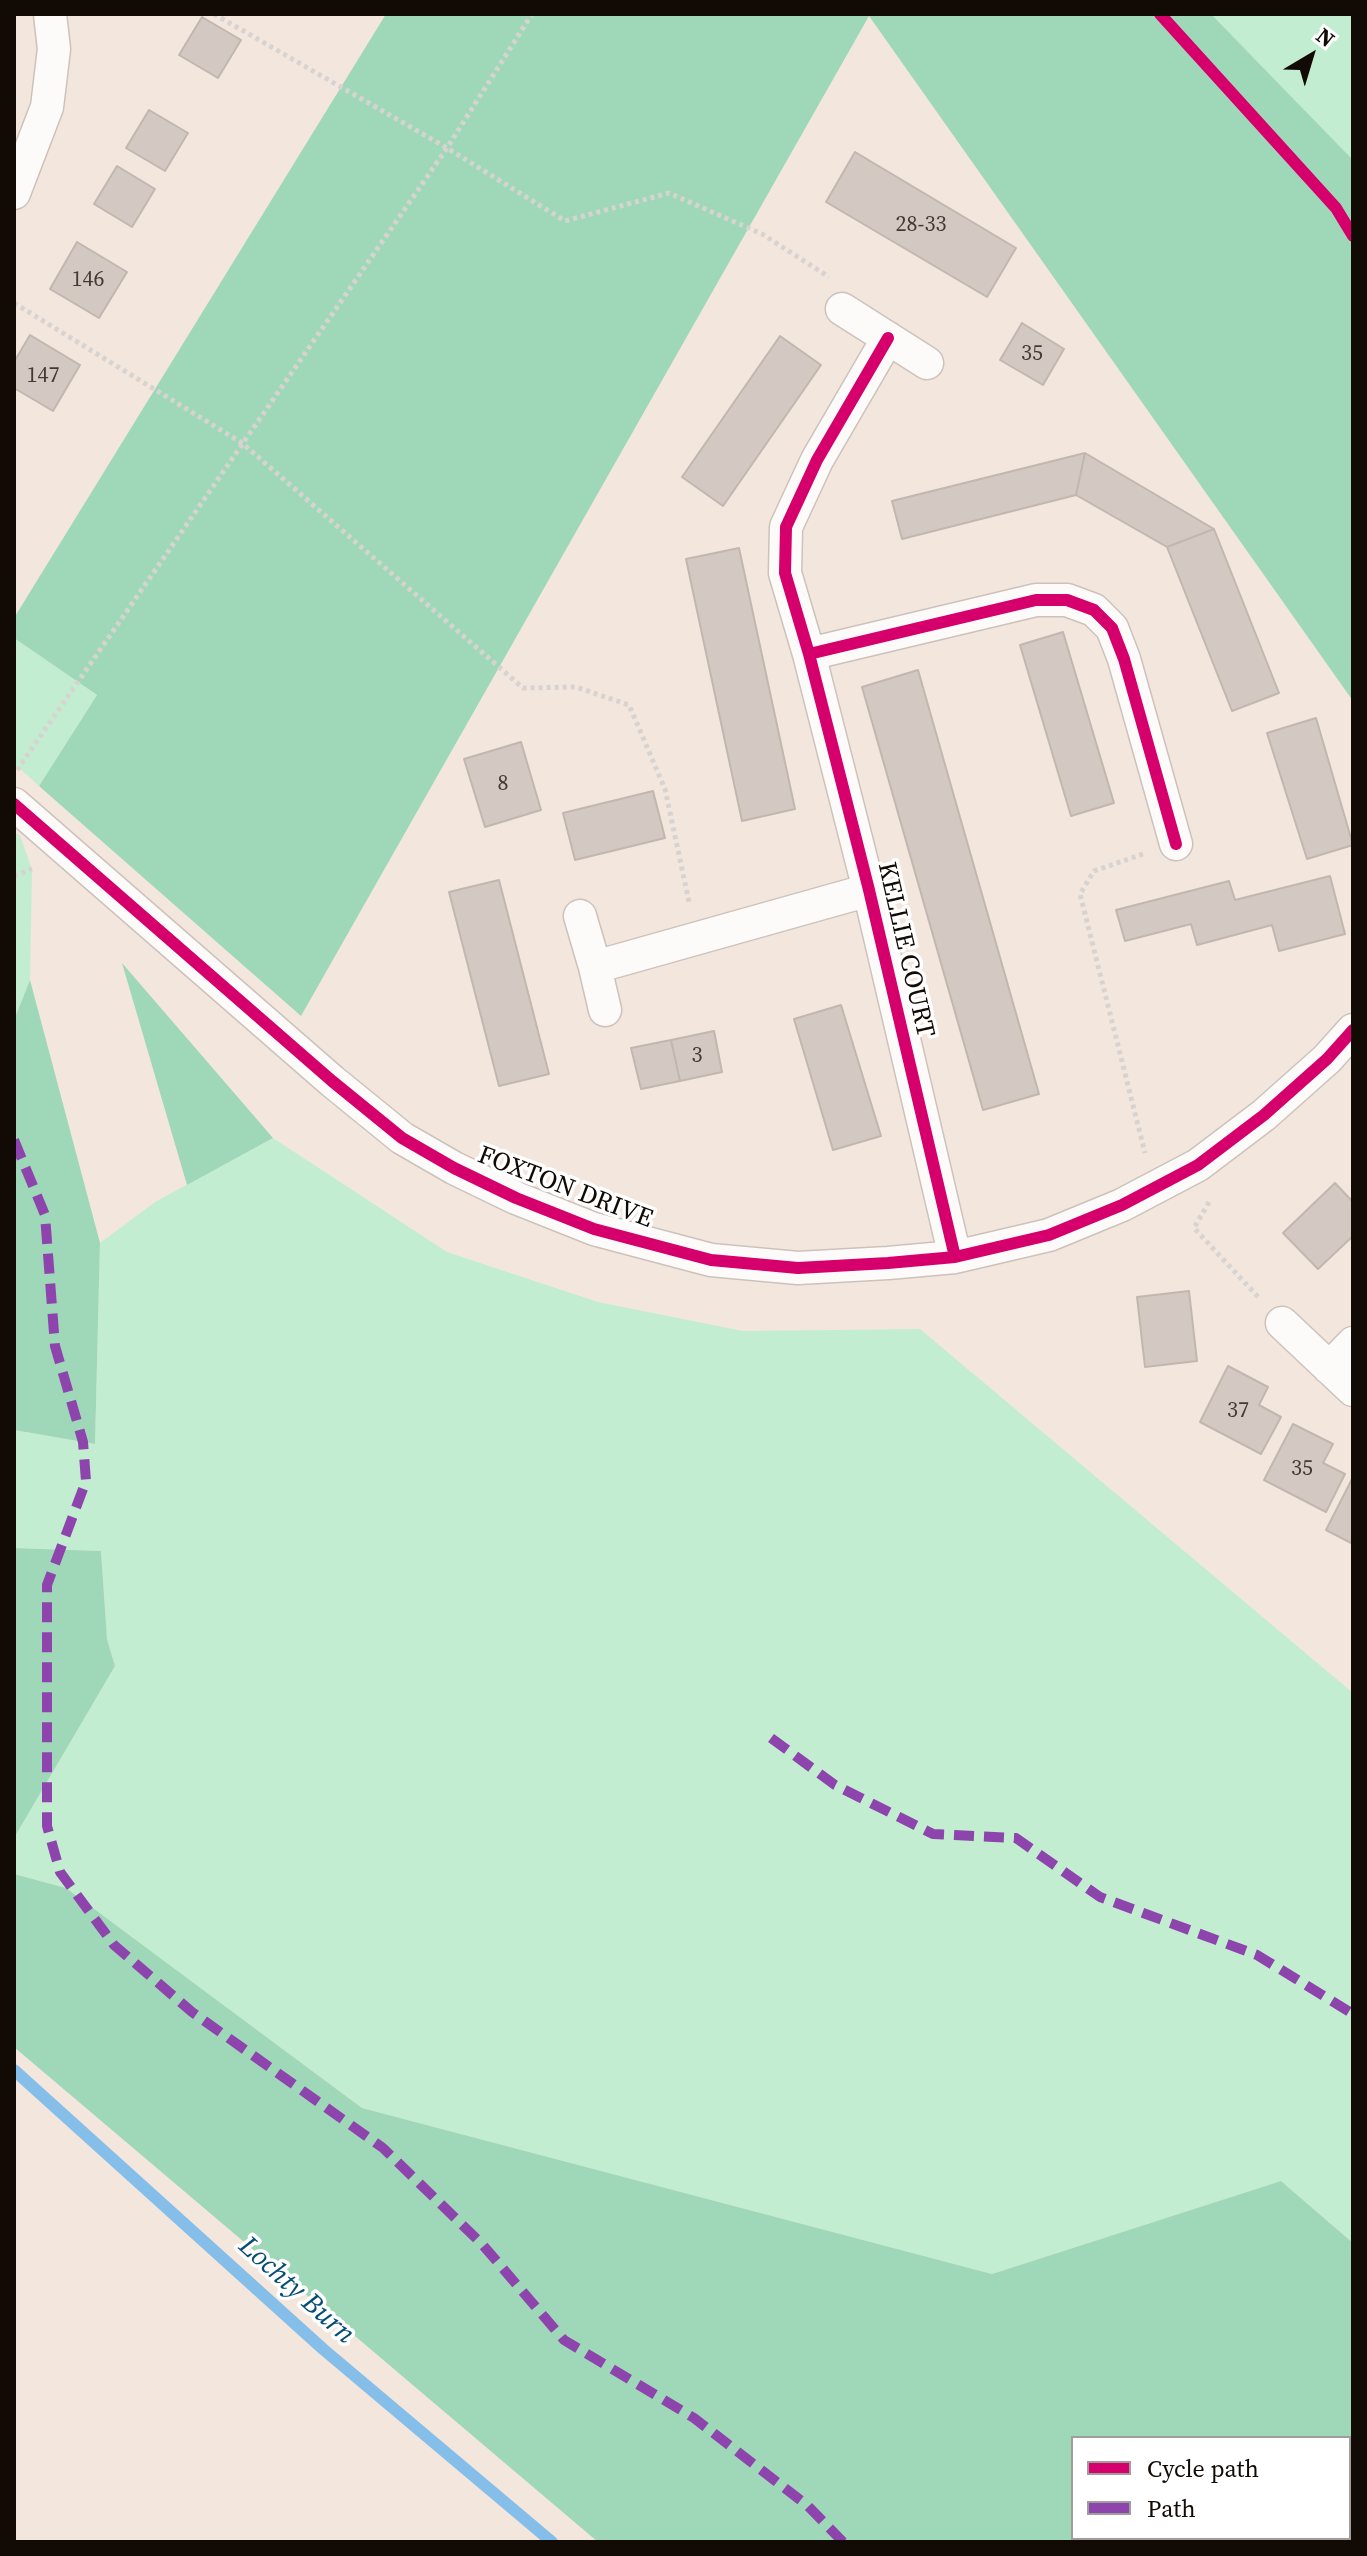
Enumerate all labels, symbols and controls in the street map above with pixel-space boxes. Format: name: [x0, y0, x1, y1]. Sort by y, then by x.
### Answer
north arrow: [1271, 16, 1351, 96]
text: N: [1310, 20, 1341, 54]
house number: 28-33: [896, 212, 946, 238]
house number: 146: [72, 267, 104, 293]
house number: 35: [1021, 341, 1043, 367]
house number: 147: [27, 363, 59, 389]
house number: 8: [498, 771, 508, 797]
street label: KELLIE COURT: [870, 859, 940, 1041]
house number: 3: [692, 1043, 702, 1069]
street label: FOXTON DRIVE: [473, 1140, 657, 1236]
house number: 37: [1227, 1398, 1249, 1424]
house number: 35: [1291, 1456, 1313, 1482]
water label: Lochty Burn: [231, 2230, 361, 2352]
legend: [1071, 2436, 1351, 2540]
text: Cycle path: [1147, 2452, 1259, 2485]
text: Path: [1147, 2492, 1196, 2525]

